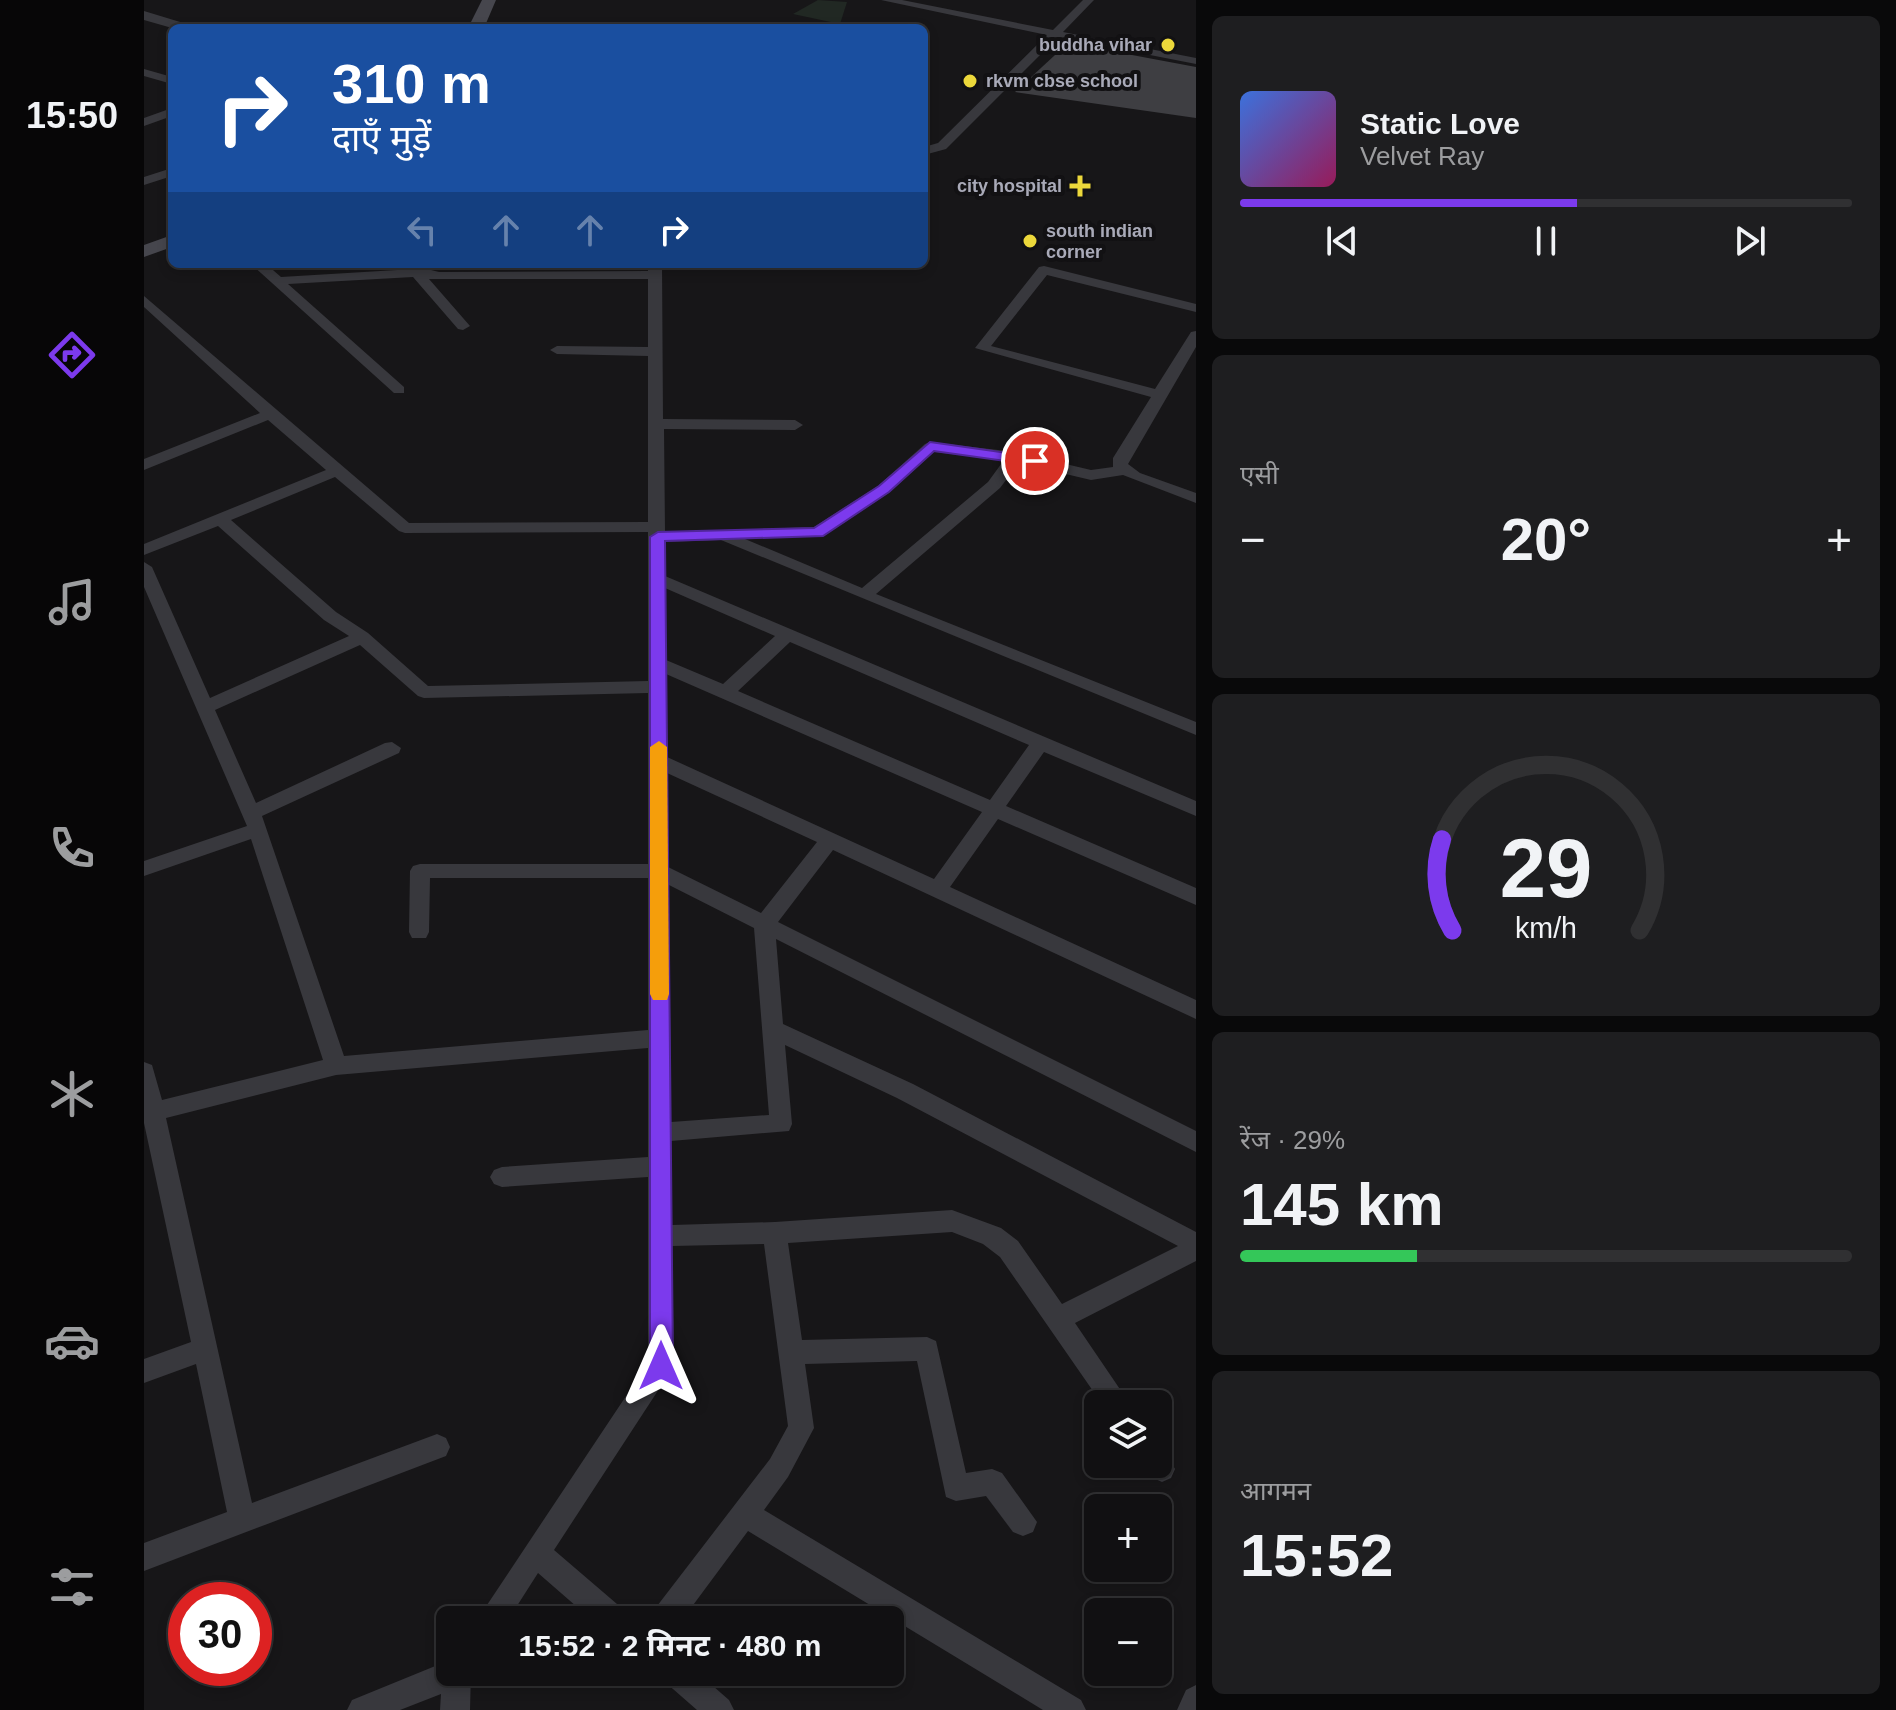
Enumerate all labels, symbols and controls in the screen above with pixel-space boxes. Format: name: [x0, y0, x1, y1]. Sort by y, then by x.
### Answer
place label: buddha vihar: [1039, 35, 1152, 55]
marker: buddha vihar: [1159, 36, 1177, 54]
text: 310 m: [332, 52, 491, 115]
icon: right: [200, 56, 304, 160]
place label: rkvm cbse school: [986, 71, 1138, 91]
marker: rkvm cbse school: [961, 72, 979, 90]
text: 15:50: [26, 95, 118, 136]
text: Static Love: [1360, 107, 1520, 140]
text: दाएँ मुड़ें: [332, 118, 431, 159]
text: Velvet Ray: [1360, 141, 1484, 171]
marker: city hospital: [1069, 175, 1091, 197]
place label: city hospital: [957, 176, 1062, 196]
icon: left: [400, 208, 444, 252]
icon: ahead: [484, 208, 528, 252]
icon: ahead: [568, 208, 612, 252]
icon: right: [652, 208, 696, 252]
icon: previous: [1320, 219, 1364, 263]
icon: pause: [1524, 219, 1568, 263]
icon: next: [1728, 219, 1772, 263]
place label: south indian corner: [1046, 221, 1153, 262]
marker: south indian corner: [1021, 232, 1039, 250]
icon: directions: [44, 327, 100, 383]
pin: [1001, 427, 1069, 495]
icon: arrive: [1013, 439, 1057, 483]
text: एसी: [1240, 460, 1279, 490]
text: 20°: [1501, 506, 1591, 573]
text: −: [1240, 515, 1266, 564]
text: +: [1826, 515, 1852, 564]
icon: music: [44, 574, 100, 630]
icon: phone: [44, 820, 100, 876]
text: 29: [1500, 822, 1592, 915]
text: km/h: [1515, 912, 1577, 944]
icon: climate: [44, 1066, 100, 1122]
text: रेंज · 29%: [1240, 1125, 1345, 1155]
text: 145 km: [1240, 1171, 1444, 1238]
icon: car: [44, 1313, 100, 1369]
position arrow: [619, 1324, 703, 1408]
map controls: [1084, 1390, 1172, 1686]
button: layers: [1084, 1390, 1172, 1478]
text: आगमन: [1240, 1476, 1311, 1506]
button: +: [1084, 1494, 1172, 1582]
text: 15:52: [1240, 1522, 1393, 1589]
icon: filters: [44, 1559, 100, 1615]
speed limit sign: 30: [168, 1582, 272, 1686]
button: −: [1084, 1598, 1172, 1686]
text: 15:52 · 2 मिनट · 480 m: [518, 1629, 822, 1662]

